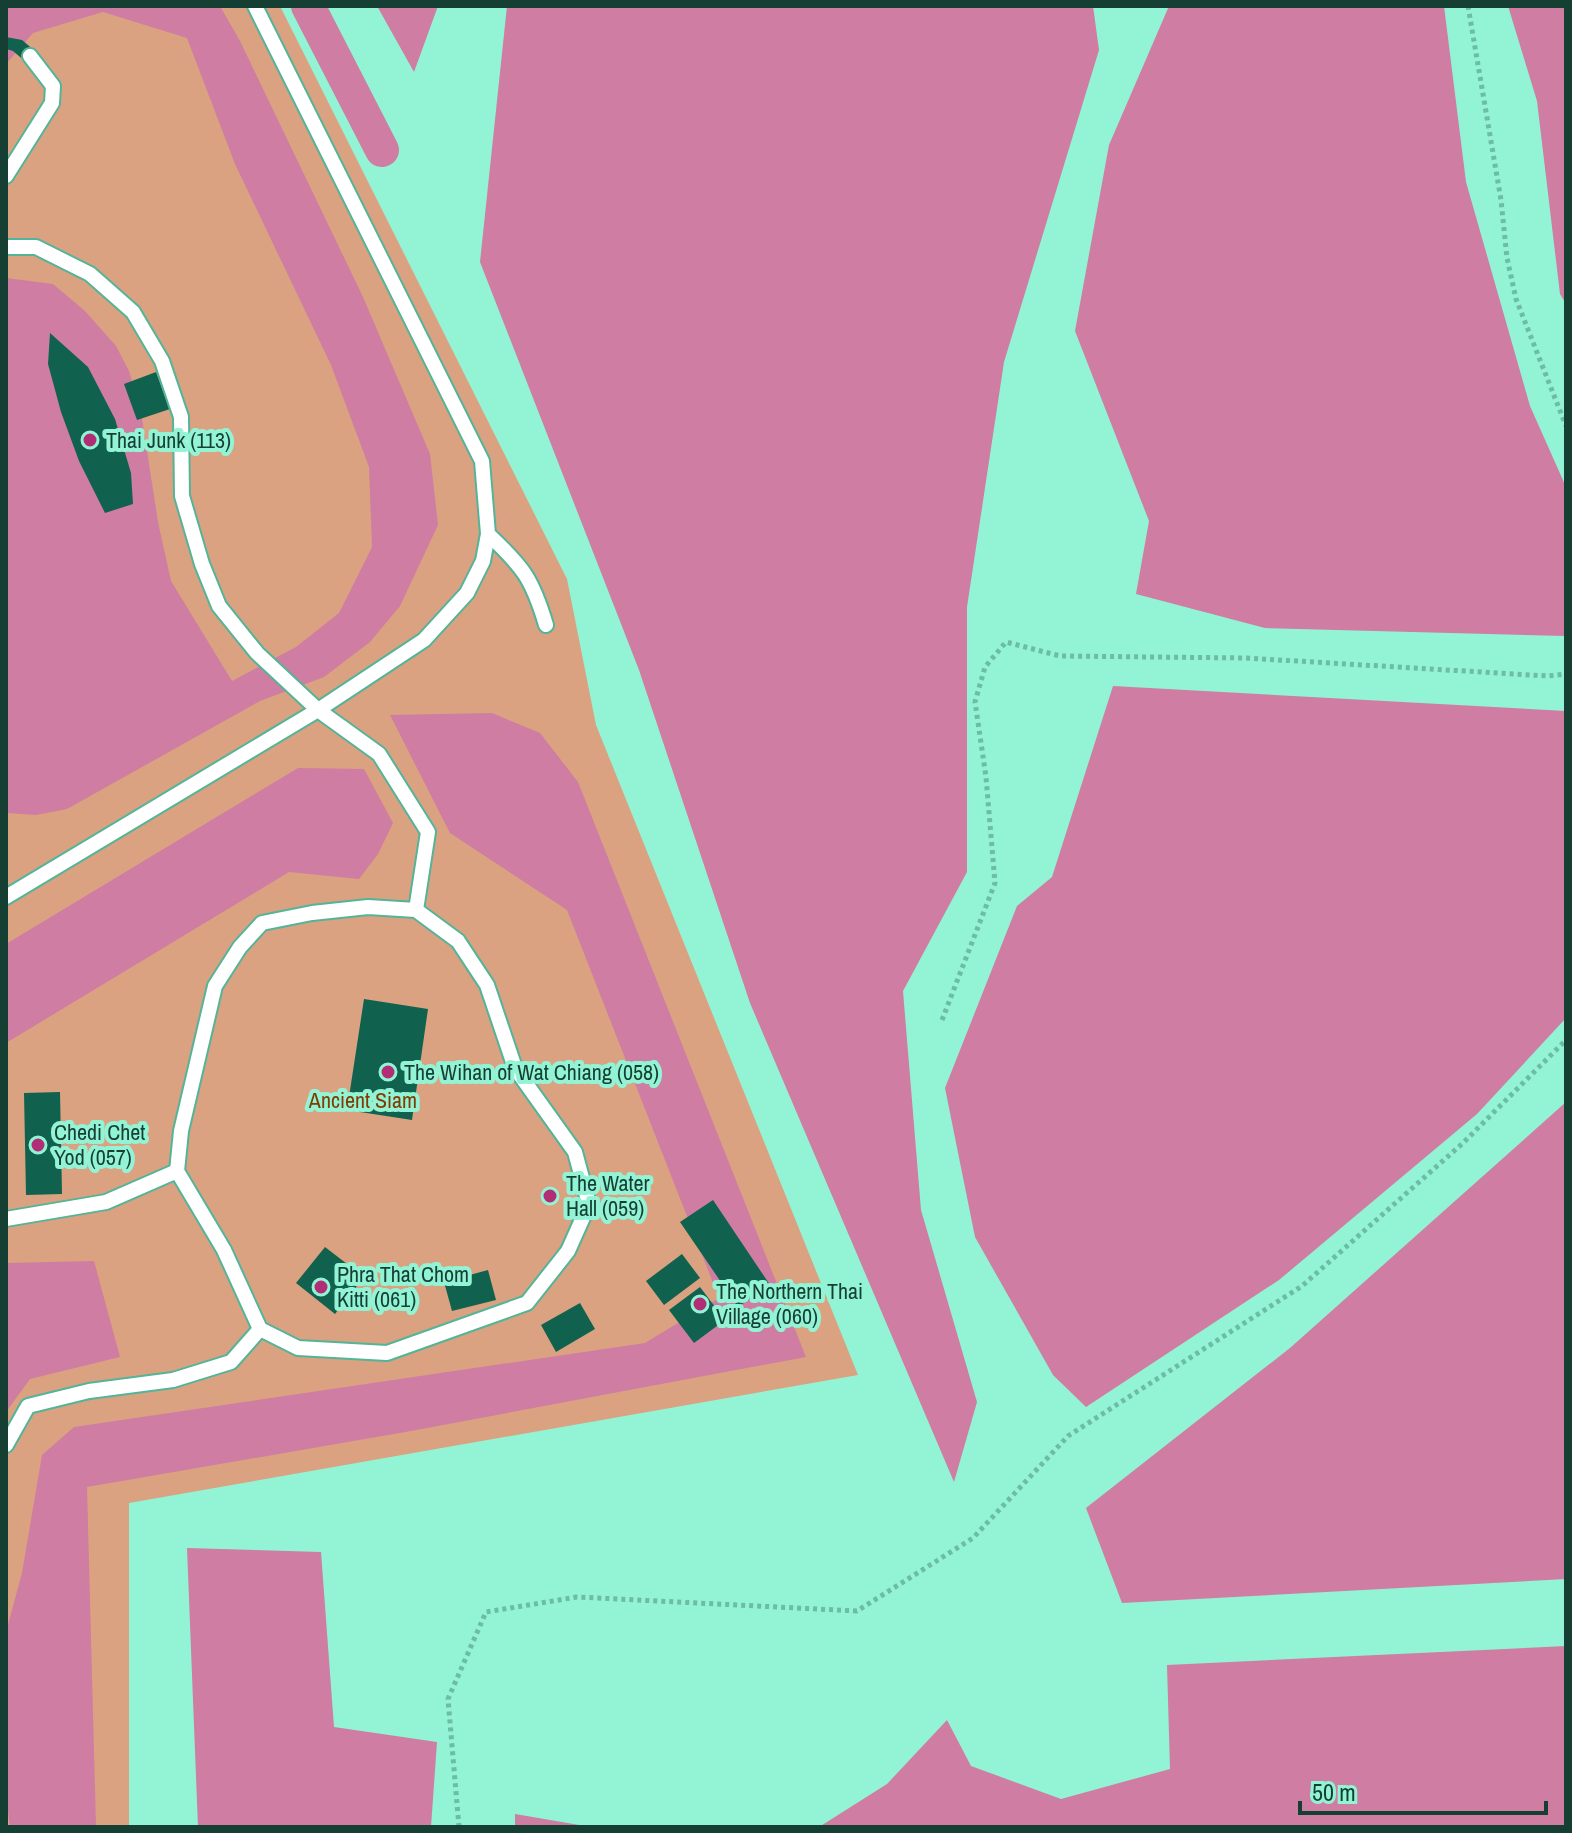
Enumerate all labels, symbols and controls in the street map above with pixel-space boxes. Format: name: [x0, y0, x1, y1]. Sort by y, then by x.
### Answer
place label: Thai Junk (113): [106, 425, 231, 455]
marker: Thai Junk (113): [81, 431, 99, 449]
place label: The Wihan of Wat Chiang (058): [404, 1057, 659, 1087]
marker: The Wihan of Wat Chiang (058): [379, 1063, 397, 1081]
park label: Ancient Siam: [308, 1085, 417, 1115]
place label: Chedi Chet Yod (057): [54, 1117, 145, 1172]
marker: Chedi Chet Yod (057): [29, 1136, 47, 1154]
place label: The Water Hall (059): [566, 1168, 650, 1223]
marker: The Water Hall (059): [541, 1187, 559, 1205]
place label: Phra That Chom Kitti (061): [337, 1259, 469, 1314]
place label: The Northern Thai Village (060): [716, 1276, 863, 1331]
marker: Phra That Chom Kitti (061): [312, 1278, 330, 1296]
marker: The Northern Thai Village (060): [691, 1295, 709, 1313]
scale bar: [1300, 1765, 1546, 1815]
text: 50 m: [1312, 1776, 1356, 1808]

